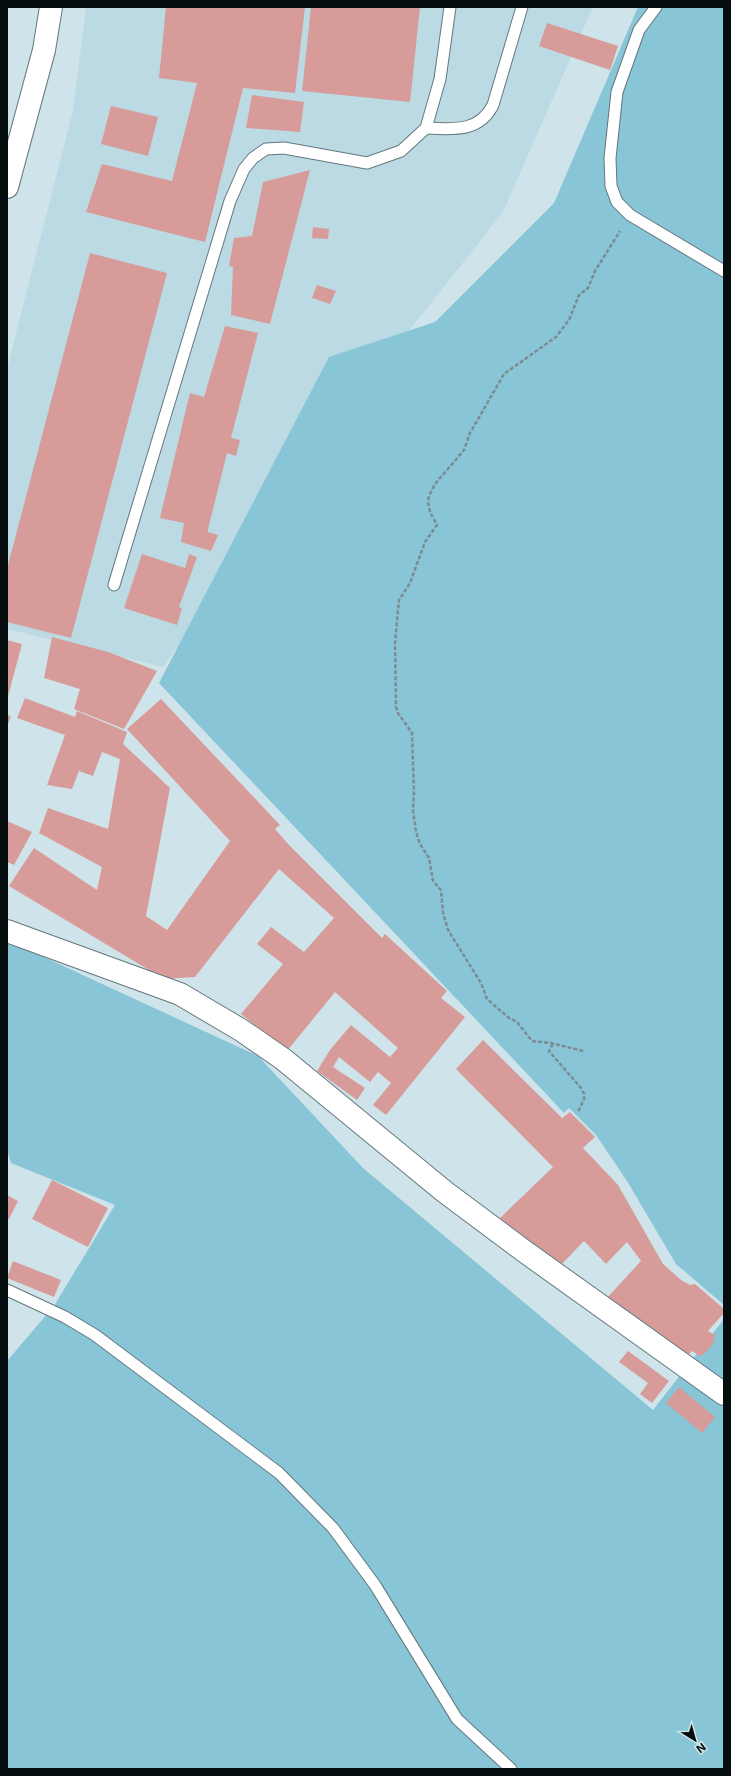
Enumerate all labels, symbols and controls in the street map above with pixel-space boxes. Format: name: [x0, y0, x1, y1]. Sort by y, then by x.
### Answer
north arrow: [675, 1720, 715, 1760]
text: N: [693, 1740, 709, 1756]

